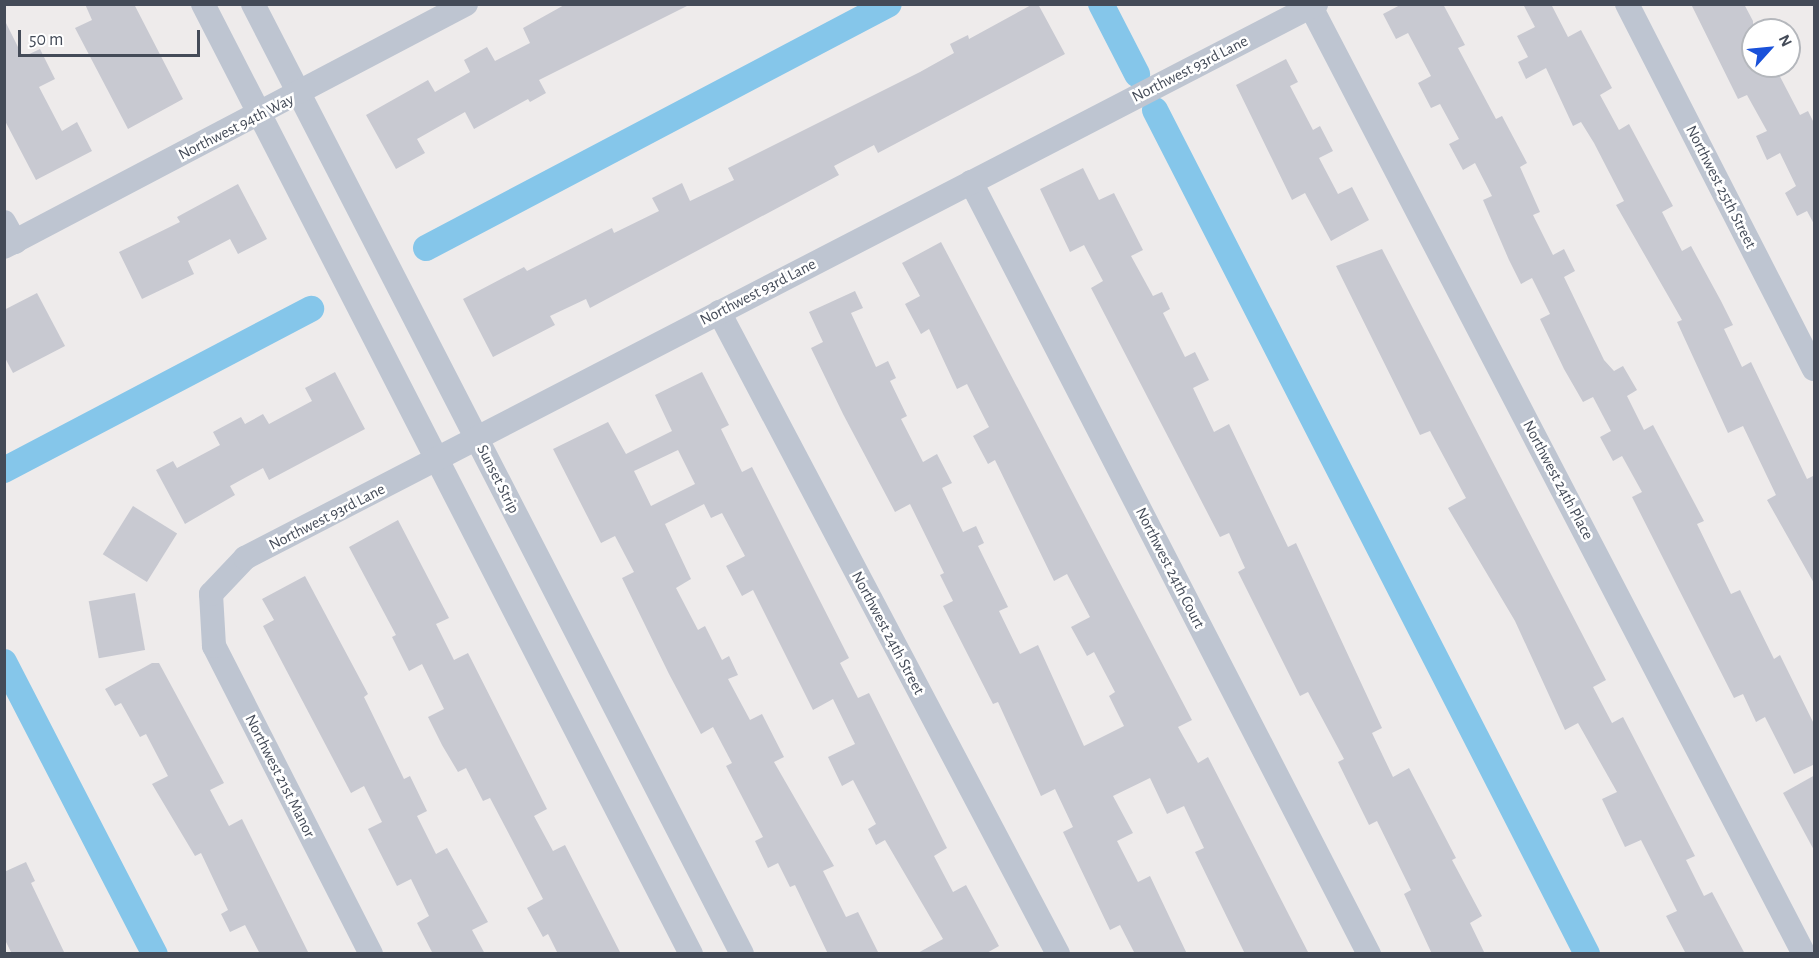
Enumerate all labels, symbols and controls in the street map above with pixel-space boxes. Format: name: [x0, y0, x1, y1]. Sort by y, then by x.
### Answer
scale bar: [21, 18, 202, 56]
north arrow: [1741, 18, 1801, 78]
text: 50 m: [29, 31, 63, 49]
street label: Northwest 93rd Lane: [1129, 31, 1251, 107]
text: N: [1776, 32, 1795, 49]
street label: Northwest 94th Way: [175, 90, 297, 164]
street label: Northwest 25th Street: [1682, 122, 1760, 252]
street label: Northwest 93rd Lane: [697, 254, 819, 330]
street label: Northwest 24th Place: [1518, 417, 1598, 543]
street label: Sunset Strip: [472, 441, 524, 517]
street label: Northwest 93rd Lane: [266, 479, 388, 555]
street label: Northwest 24th Court: [1131, 504, 1209, 632]
street label: Northwest 24th Street: [847, 568, 929, 698]
street label: Northwest 21st Manor: [241, 711, 319, 841]

